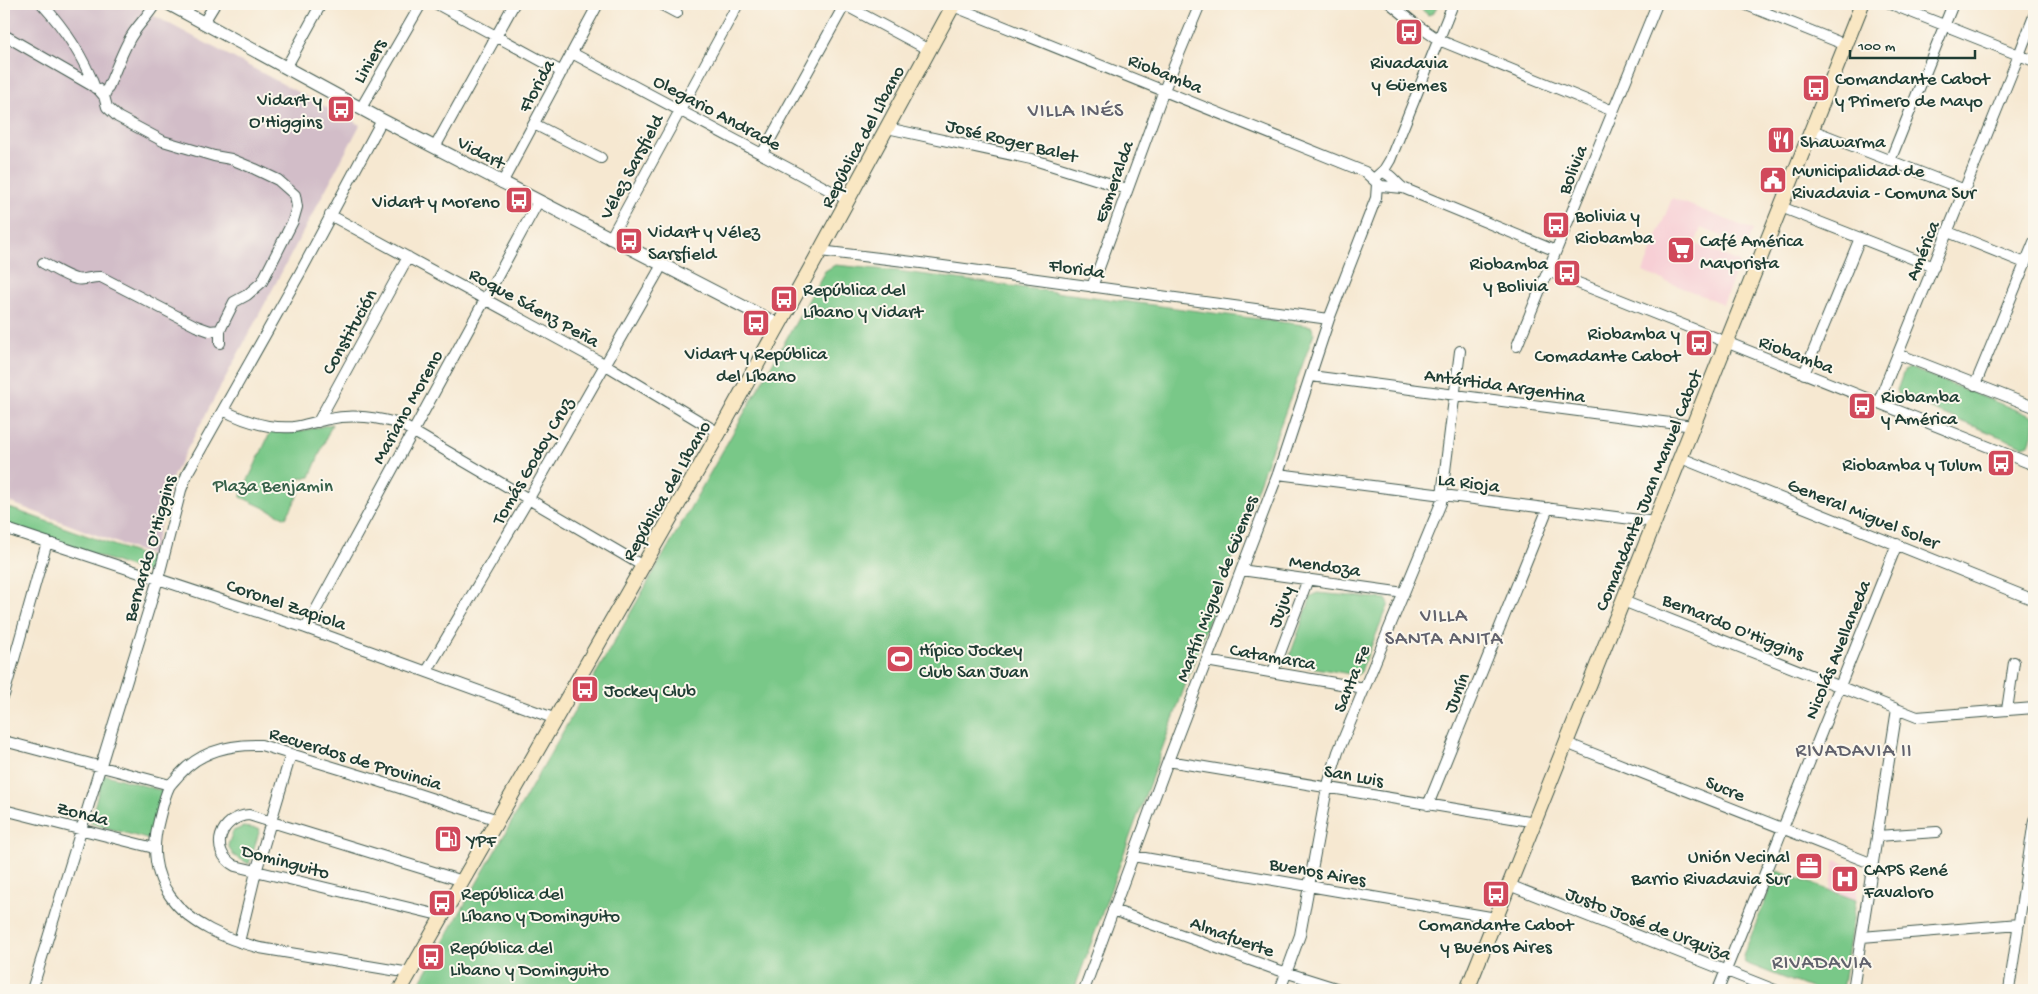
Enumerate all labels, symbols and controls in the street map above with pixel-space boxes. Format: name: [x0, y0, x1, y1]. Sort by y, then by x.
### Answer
bus stop icon: Rivadavia y Güemes: [1394, 17, 1424, 47]
scale bar: [1850, 28, 1976, 60]
street label: Liniers: [349, 34, 393, 88]
text: 100 m: [1857, 38, 1896, 56]
street label: Riobamba: [1124, 50, 1207, 101]
place label: Rivadavia y Güemes: [1370, 53, 1449, 98]
street label: Florida: [514, 55, 562, 118]
street label: República del Líbano: [817, 62, 911, 213]
place label: Comandante Cabot y Primero de Mayo: [1835, 69, 1992, 114]
street label: Olegario Andrade: [648, 71, 784, 158]
bus stop icon: Comandante Cabot y Primero de Mayo: [1801, 73, 1831, 103]
place label: Vidart y O'Higgins: [249, 90, 323, 135]
bus stop icon: Vidart y O'Higgins: [326, 94, 356, 124]
district label: VILLA INÉS: [1027, 100, 1124, 124]
street label: Vélez Sarsfield: [595, 110, 671, 225]
street label: José Roger Balet: [943, 115, 1082, 170]
restaurant icon: Shawarma: [1766, 125, 1796, 155]
street label: Vidart: [452, 132, 510, 177]
place label: Shawarma: [1800, 132, 1887, 155]
street label: Esmeralda: [1090, 137, 1141, 226]
street label: Bolivia: [1554, 141, 1595, 199]
place label: Municipalidad de Rivadavia - Comuna Sur: [1792, 161, 1978, 206]
public building icon: Municipalidad de Rivadavia - Comuna Sur: [1758, 165, 1788, 195]
bus stop icon: Vidart y Moreno: [504, 185, 534, 215]
place label: Vidart y Moreno: [371, 192, 500, 215]
place label: Bolivia y Riobamba: [1574, 206, 1655, 251]
bus stop icon: Bolivia y Riobamba: [1541, 210, 1571, 240]
street label: América: [1902, 217, 1947, 285]
place label: Vidart y Vélez Sarsfield: [647, 222, 761, 267]
bus stop icon: Vidart y Vélez Sarsfield: [614, 226, 644, 256]
place label: Café América Mayorista: [1700, 231, 1805, 276]
supermarket icon: Café América Mayorista: [1666, 235, 1696, 265]
place label: Riobamba y Bolivia: [1469, 254, 1549, 299]
street label: Florida: [1046, 255, 1107, 286]
bus stop icon: Riobamba y Bolivia: [1552, 258, 1582, 288]
street label: Roque Sáenz Peña: [464, 264, 604, 355]
place label: República del Líbano y Vidart: [803, 280, 925, 325]
bus stop icon: República del Líbano y Vidart: [769, 284, 799, 314]
street label: Constitución: [318, 286, 384, 379]
bus stop icon: Vidart y República del Líbano: [741, 308, 771, 338]
place label: Riobamba y Comadante Cabot: [1535, 324, 1682, 369]
bus stop icon: Riobamba y Comadante Cabot: [1684, 328, 1714, 358]
street label: Riobamba: [1755, 331, 1838, 382]
place label: Vidart y República del Líbano: [684, 344, 829, 389]
street label: Mariano Moreno: [368, 346, 450, 469]
street label: Antártida Argentina: [1423, 365, 1588, 410]
street label: Comandante Juan Manuel Cabot: [1591, 365, 1710, 615]
place label: Riobamba y América: [1881, 387, 1961, 432]
bus stop icon: Riobamba y América: [1847, 391, 1877, 421]
street label: Tomás Godoy Cruz: [488, 393, 580, 531]
street label: República del Líbano: [619, 417, 718, 566]
bus stop icon: Riobamba y Tulum: [1986, 448, 2016, 478]
place label: Riobamba y Tulum: [1842, 455, 1983, 478]
street label: La Rioja: [1436, 469, 1502, 500]
street label: Bernardo O'Higgins: [119, 472, 184, 626]
street label: General Miguel Soler: [1784, 474, 1944, 557]
park label: Plaza Benjamin: [212, 476, 333, 499]
street label: Martín Miguel de Güemes: [1172, 492, 1265, 686]
street label: Mendoza: [1287, 551, 1363, 584]
street label: Coronel Zapiola: [223, 575, 350, 638]
street label: Nicolás Avellaneda: [1801, 576, 1878, 723]
street label: Jujuy: [1264, 583, 1301, 631]
street label: Bernardo O'Higgins: [1657, 589, 1808, 668]
district label: VILLA SANTA ANITA: [1385, 606, 1503, 652]
place label: Hípico Jockey Club San Juan: [919, 640, 1028, 685]
street label: Catamarca: [1228, 640, 1319, 678]
street label: Santa Fe: [1329, 642, 1377, 716]
sports icon: Hípico Jockey Club San Juan: [885, 644, 915, 674]
street label: Junín: [1440, 670, 1477, 717]
bus stop icon: Jockey Club: [570, 674, 600, 704]
place label: Jockey Club: [604, 681, 696, 704]
street label: Recuerdos de Provincia: [266, 723, 445, 798]
district label: RIVADAVIA II: [1795, 741, 1913, 764]
street label: San Luis: [1322, 761, 1386, 794]
street label: Sucre: [1702, 772, 1748, 809]
street label: Zonda: [54, 798, 112, 833]
fuel station icon: YPF: [433, 824, 463, 854]
place label: YPF: [465, 831, 497, 854]
street label: Dominguito: [237, 840, 332, 886]
place label: Unión Vecinal Barrio Rivadavia Sur: [1630, 847, 1792, 892]
office icon: Unión Vecinal Barrio Rivadavia Sur: [1794, 851, 1824, 881]
street label: Buenos Aires: [1266, 853, 1368, 893]
place label: CAPS René Favaloro: [1863, 860, 1948, 905]
hospital icon: CAPS René Favaloro: [1830, 864, 1860, 894]
bus stop icon: Comandante Cabot y Buenos Aires: [1481, 879, 1511, 909]
street label: Justo José de Urquiza: [1562, 883, 1735, 968]
place label: República del Líbano y Dominguito: [461, 884, 620, 929]
bus stop icon: República del Líbano y Dominguito: [427, 888, 457, 918]
street label: Almafuerte: [1186, 912, 1277, 964]
place label: Comandante Cabot y Buenos Aires: [1419, 915, 1575, 960]
place label: República del Libano y Dominguito: [450, 938, 609, 983]
bus stop icon: República del Libano y Dominguito: [416, 942, 446, 972]
district label: RIVADAVIA: [1772, 953, 1872, 976]

